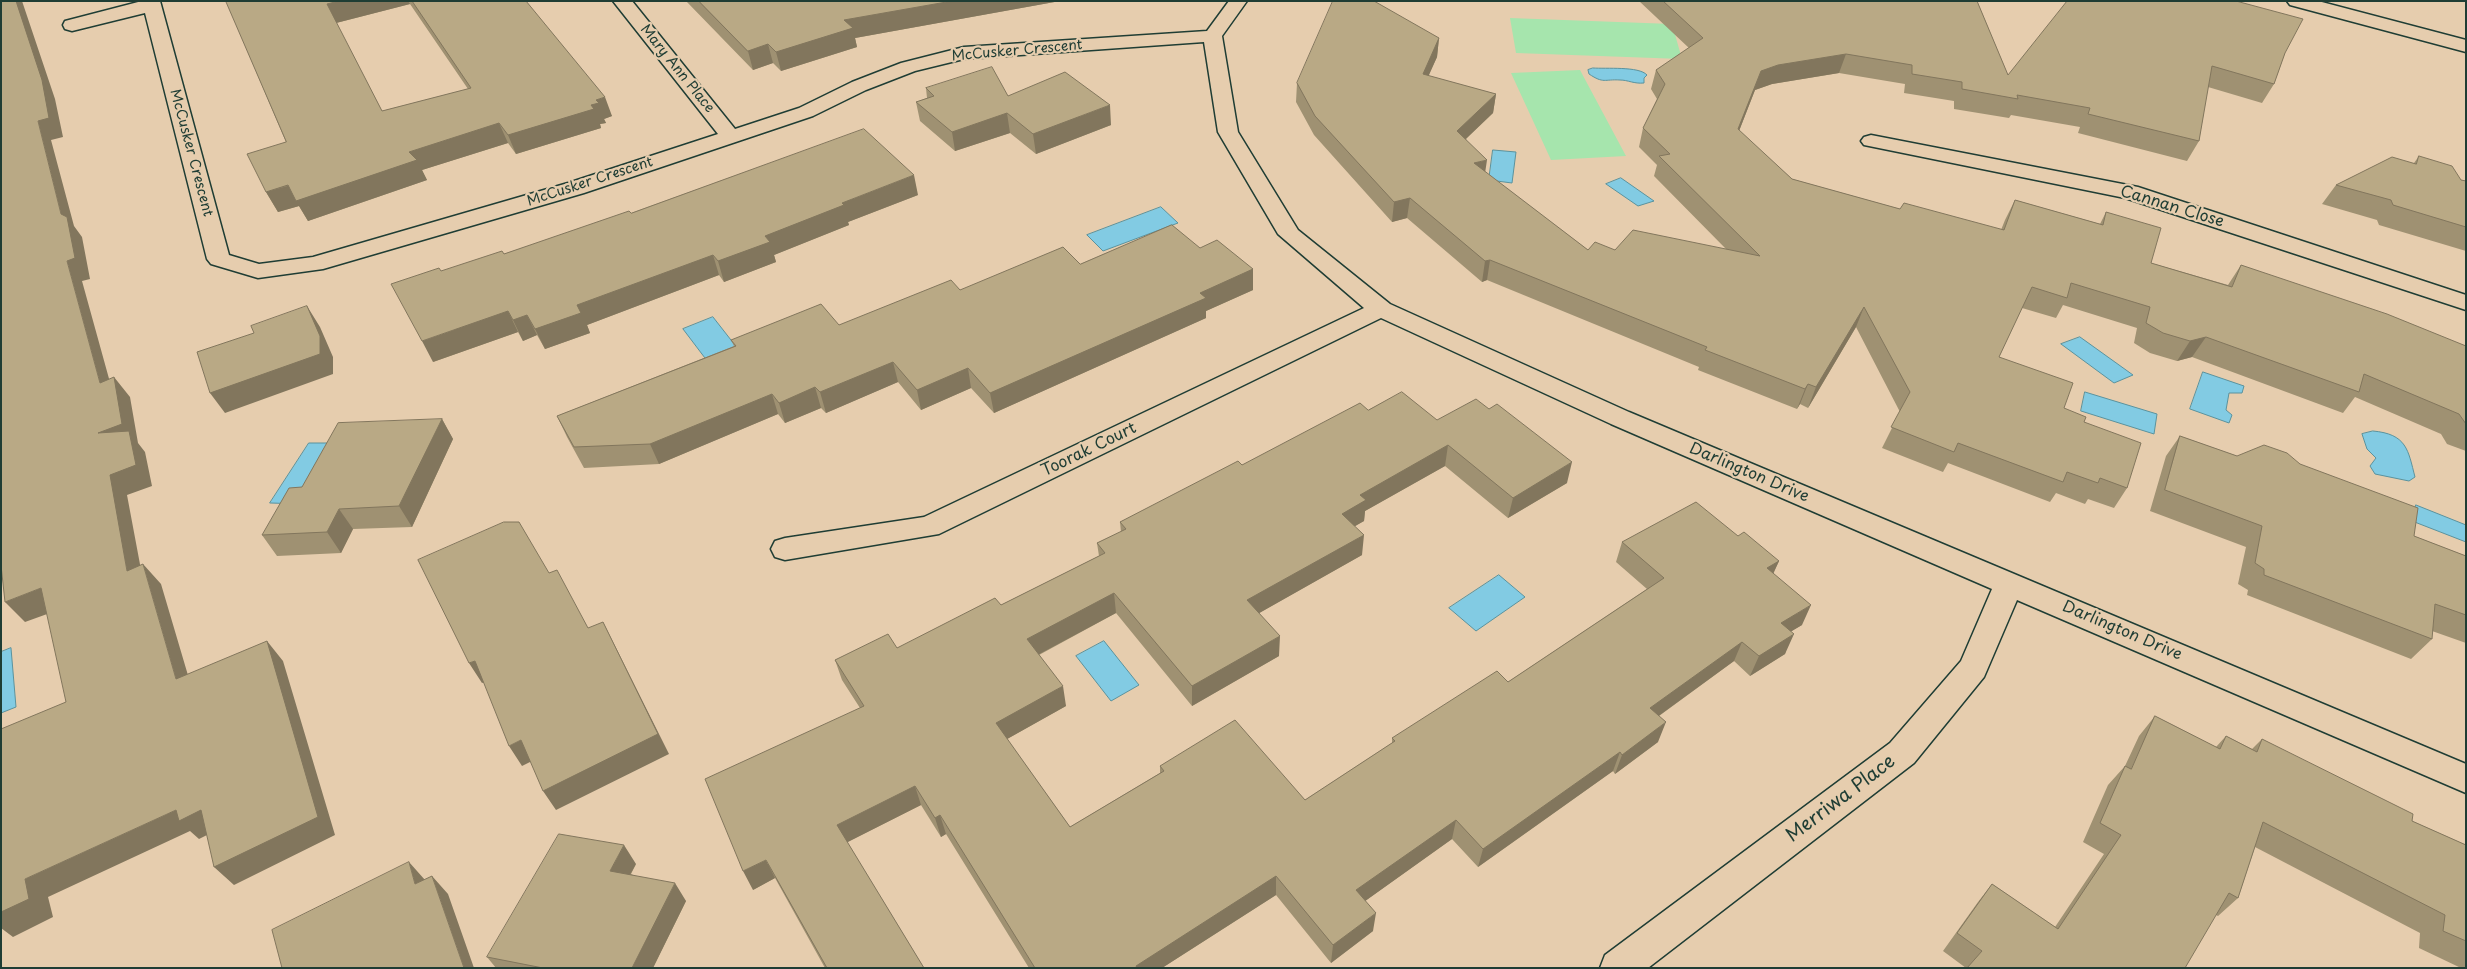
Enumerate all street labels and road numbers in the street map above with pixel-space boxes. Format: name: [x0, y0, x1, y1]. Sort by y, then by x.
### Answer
street label: Mary Ann Place: [636, 22, 718, 116]
street label: McCusker Crescent: [951, 37, 1083, 65]
street label: McCusker Crescent: [166, 87, 216, 219]
street label: McCusker Crescent: [525, 154, 655, 210]
street label: Cannan Close: [2118, 182, 2226, 232]
street label: Toorak Court: [1038, 419, 1140, 481]
street label: Darlington Drive: [1686, 439, 1812, 507]
street label: Darlington Drive: [2059, 597, 2185, 665]
street label: Merriwa Place: [1782, 751, 1900, 847]

